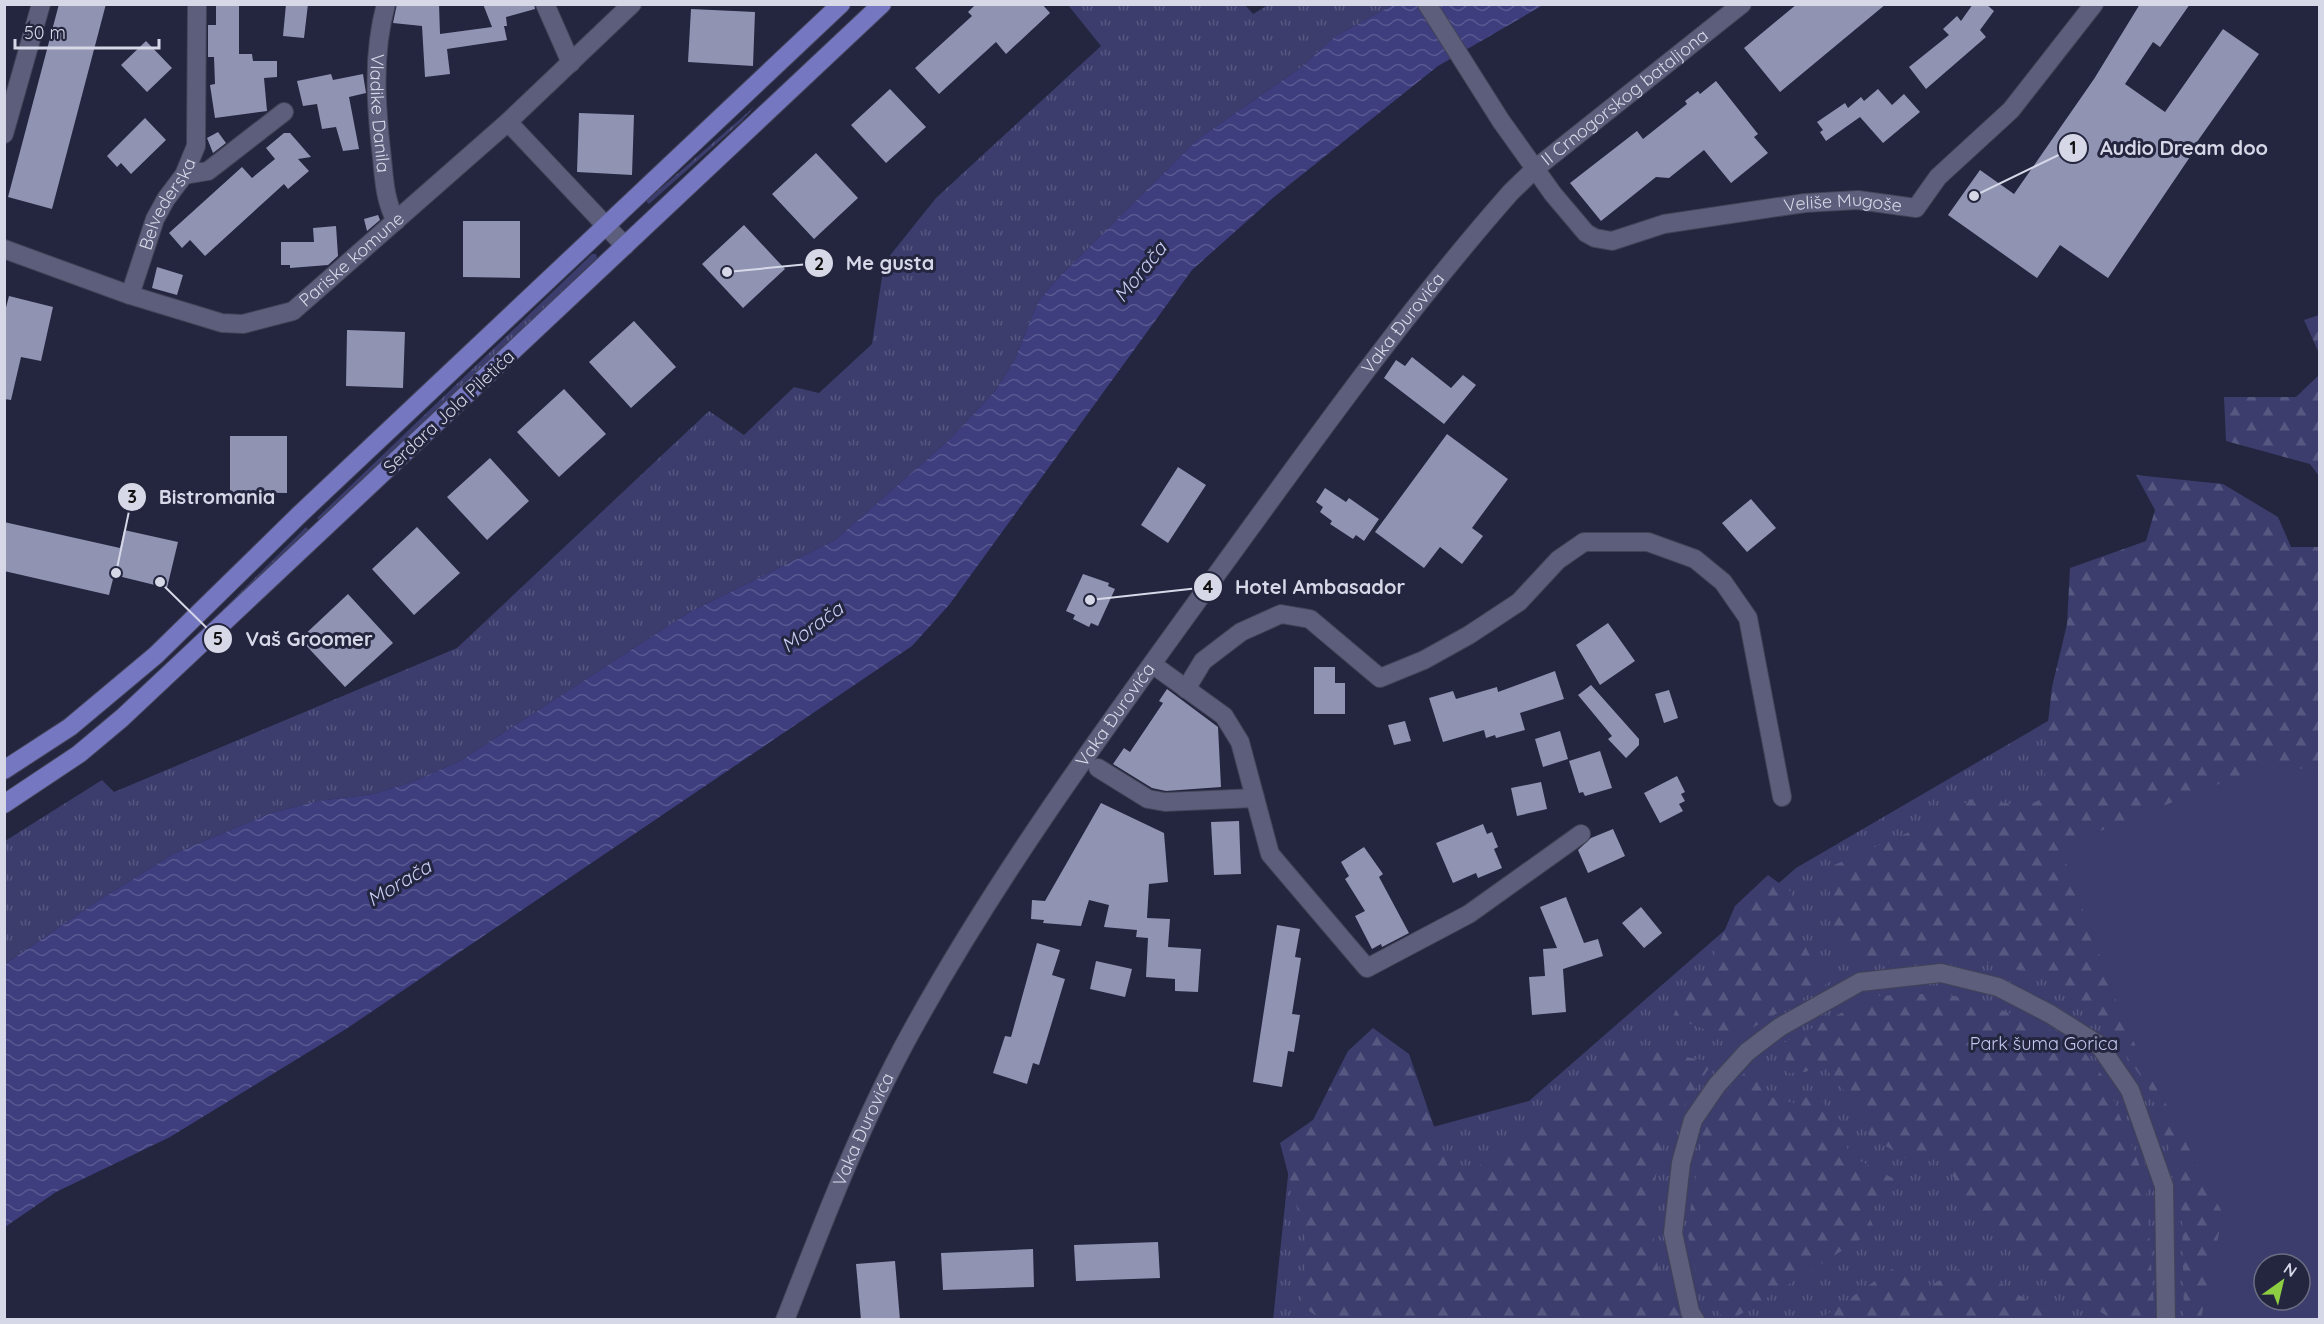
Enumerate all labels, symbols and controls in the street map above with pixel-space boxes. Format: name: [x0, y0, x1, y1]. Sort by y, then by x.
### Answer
scale bar: [15, 12, 159, 50]
text: 50 m: [24, 21, 66, 44]
street label: II Crnogorskog bataljona: [1536, 24, 1713, 171]
street label: Vladike Danila: [365, 53, 395, 174]
callout: Audio Dream doo: [2058, 129, 2280, 167]
text: Audio Dream doo: [2100, 135, 2268, 160]
text: 1: [2069, 136, 2077, 159]
street label: Belvederska: [134, 154, 201, 253]
street label: Veliše Mugoše: [1782, 188, 1903, 217]
street label: Pariske komune: [294, 207, 409, 311]
water label: Morača: [1108, 235, 1173, 307]
callout: Me gusta: [804, 244, 946, 282]
text: Me gusta: [846, 250, 934, 275]
text: 2: [814, 252, 824, 275]
street label: Vaka Đurovića: [1356, 268, 1449, 378]
street label: Serdara Jola Piletića: [378, 345, 519, 478]
callout: Bistromania: [117, 478, 288, 516]
text: Bistromania: [159, 484, 275, 509]
text: 3: [127, 485, 137, 508]
callout: Hotel Ambasador: [1193, 568, 1417, 606]
text: Hotel Ambasador: [1235, 574, 1405, 599]
text: 4: [1203, 575, 1214, 598]
water label: Morača: [776, 595, 849, 657]
callout: Vaš Groomer: [203, 620, 384, 658]
text: Vaš Groomer: [245, 626, 373, 651]
text: 5: [213, 627, 223, 650]
street label: Vaka Đurovića: [1070, 658, 1160, 771]
water label: Morača: [362, 853, 437, 911]
park label: Park šuma Gorica: [1970, 1032, 2118, 1055]
street label: Vaka Đurovića: [827, 1069, 899, 1190]
north arrow: [2252, 1252, 2312, 1312]
text: N: [2280, 1258, 2301, 1281]

